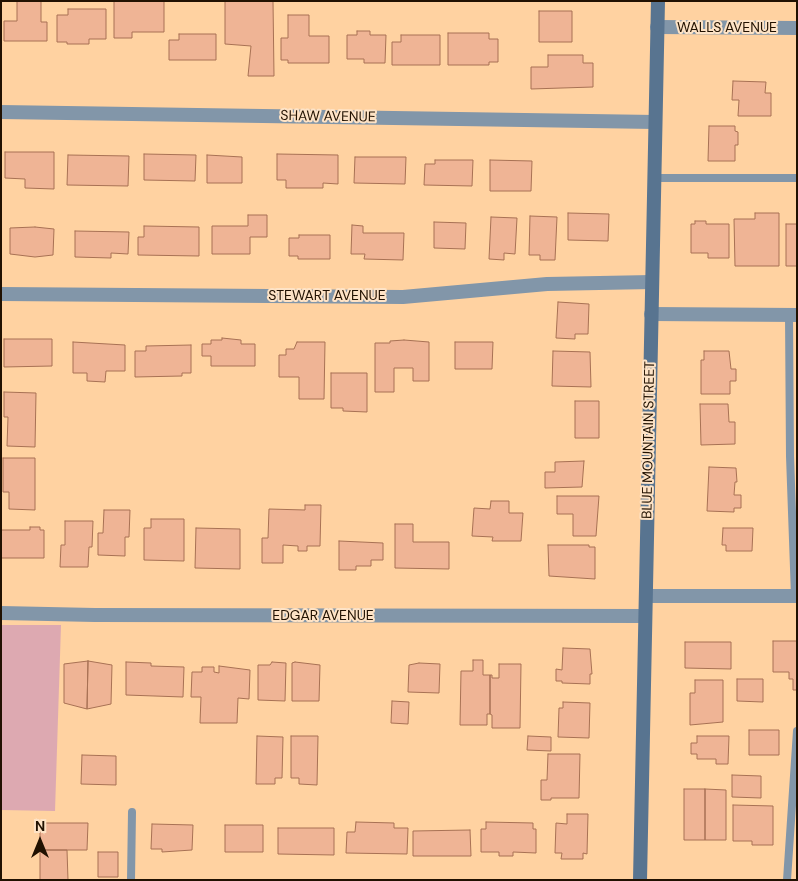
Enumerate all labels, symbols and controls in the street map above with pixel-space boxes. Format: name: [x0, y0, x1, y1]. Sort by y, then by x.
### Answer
street label: WALLS AVENUE: [677, 20, 777, 36]
street label: SHAW AVENUE: [280, 108, 376, 126]
street label: STEWART AVENUE: [268, 288, 386, 304]
street label: BLUE MOUNTAIN STREET: [639, 361, 659, 519]
street label: EDGAR AVENUE: [272, 608, 374, 624]
north arrow: [15, 816, 65, 866]
text: N: [35, 817, 45, 835]

